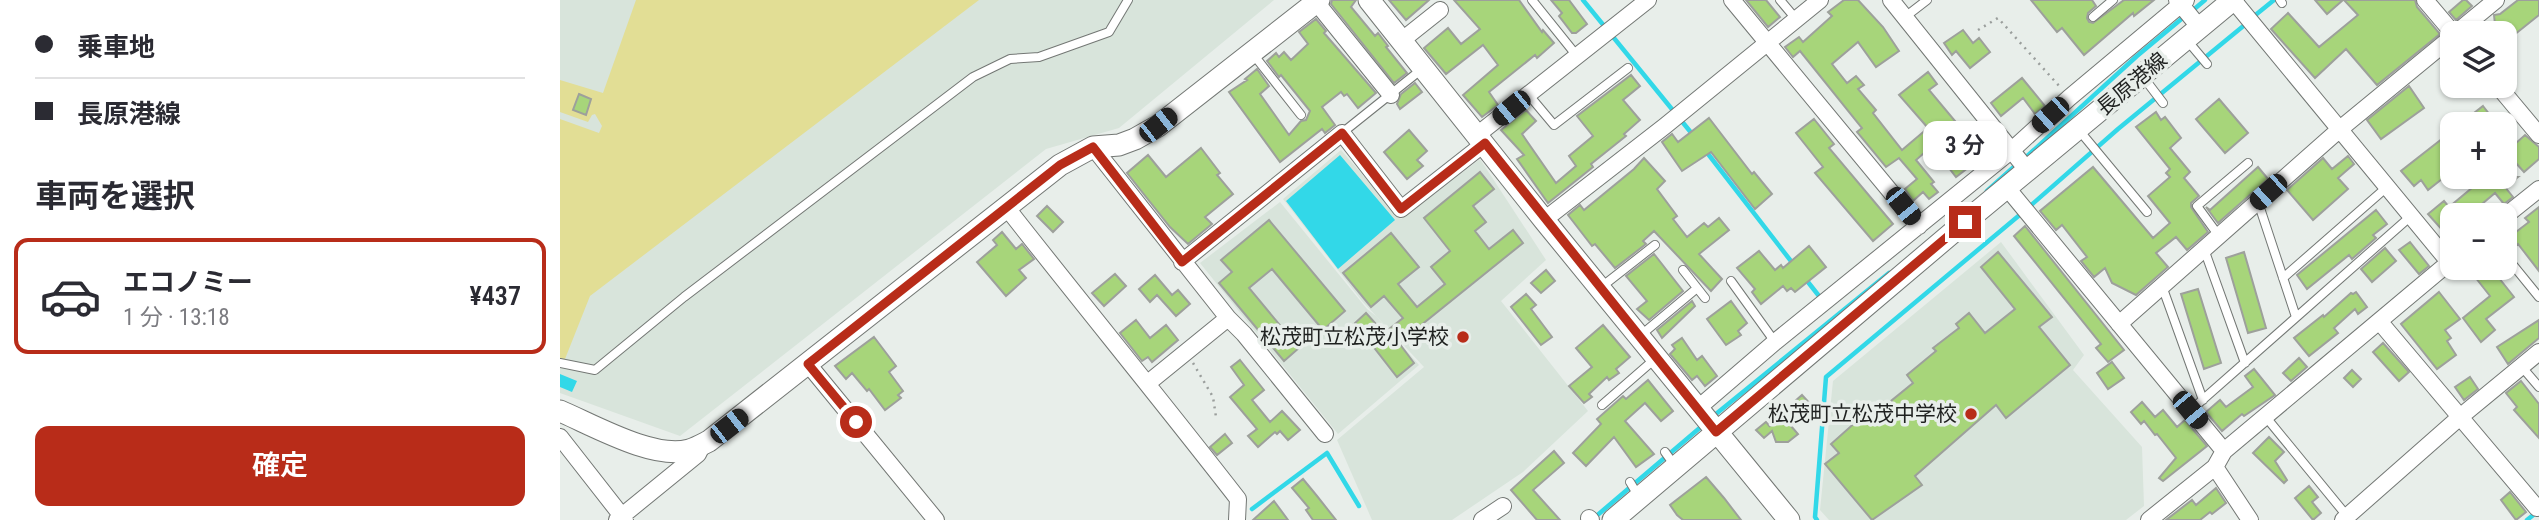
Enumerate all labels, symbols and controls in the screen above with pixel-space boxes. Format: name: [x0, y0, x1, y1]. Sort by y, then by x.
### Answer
map controls: [2440, 21, 2517, 280]
button: layers: [2440, 21, 2517, 98]
text: 乗車地: [77, 32, 155, 62]
street label: 長原港線: [2092, 48, 2172, 120]
car: [1489, 87, 1534, 129]
car: [2028, 93, 2073, 137]
text: 長原港線: [77, 99, 181, 129]
car: [1135, 104, 1182, 146]
button: +: [2440, 112, 2517, 189]
callout: 3 分: [1923, 120, 2007, 170]
text: 3 分: [1945, 132, 1985, 159]
car: [2246, 170, 2291, 214]
text: 車両を選択: [35, 177, 195, 215]
car: [1882, 183, 1925, 229]
button: −: [2440, 203, 2517, 280]
route end: [1949, 206, 1981, 238]
icon: car: [39, 265, 102, 328]
text: エコノミー: [123, 267, 253, 297]
text: ¥437: [469, 281, 521, 311]
text: 1 分 · 13:18: [123, 304, 230, 331]
place label: 松茂町立松茂小学校: [1260, 325, 1449, 349]
marker: 松茂町立松茂小学校: [1455, 329, 1471, 345]
car: [2169, 387, 2212, 433]
place label: 松茂町立松茂中学校: [1768, 402, 1957, 426]
car: [706, 405, 753, 447]
route start: [840, 406, 872, 438]
marker: 松茂町立松茂中学校: [1963, 406, 1979, 422]
button: 確定: [35, 426, 525, 506]

